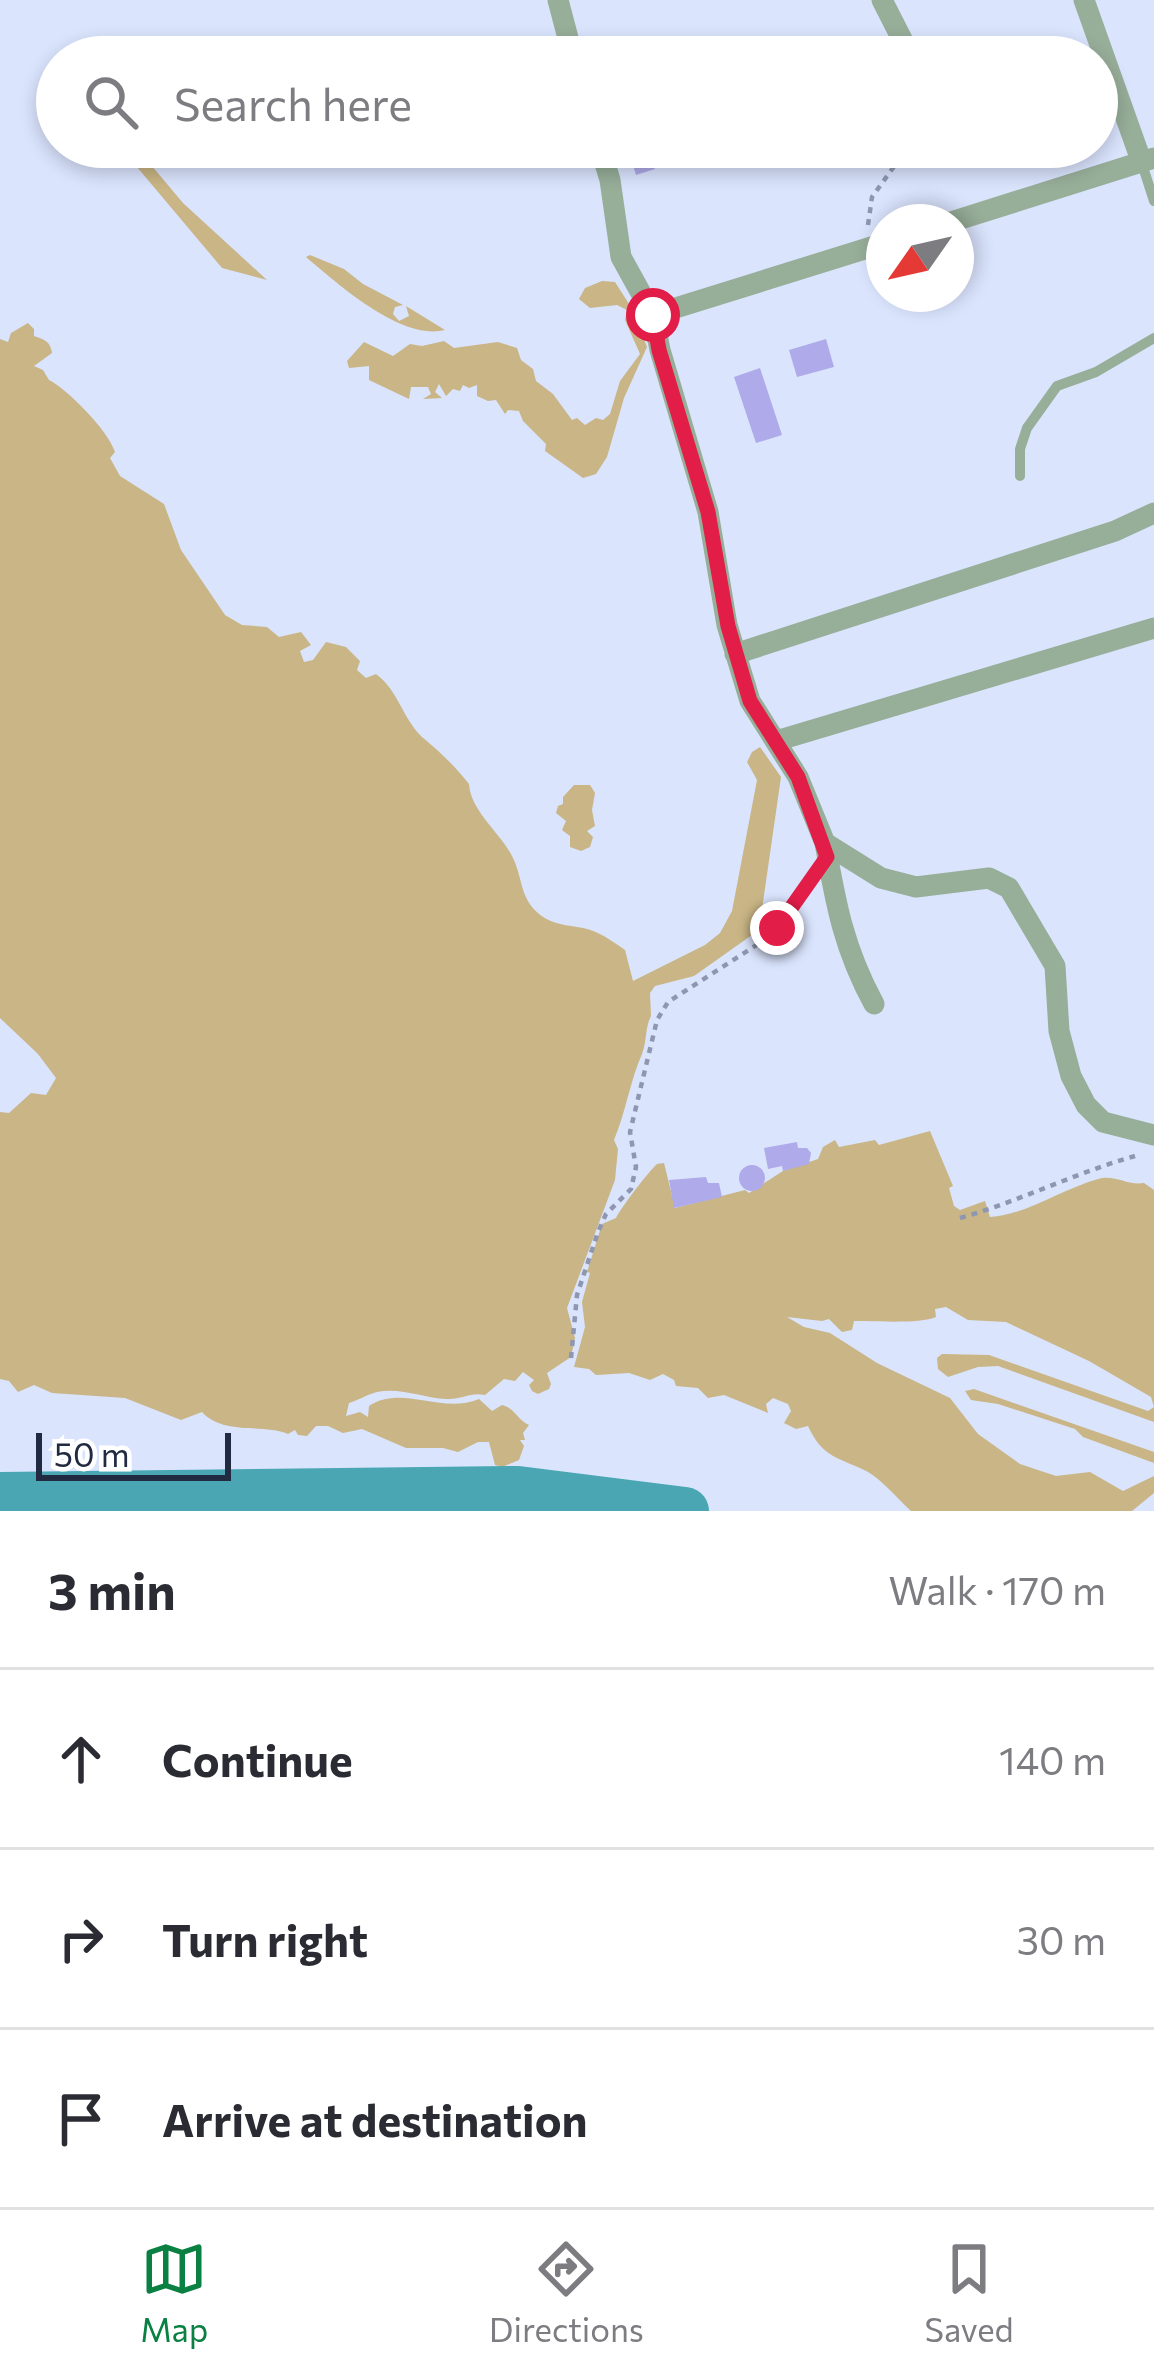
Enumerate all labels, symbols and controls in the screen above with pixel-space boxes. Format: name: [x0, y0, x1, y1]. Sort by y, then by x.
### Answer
search box: [36, 36, 1118, 168]
icon: search: [78, 69, 144, 135]
text: Search here: [174, 75, 412, 130]
north arrow: [866, 204, 974, 312]
route start: [626, 288, 680, 342]
route end: [750, 901, 804, 955]
scale bar: [36, 1427, 231, 1480]
text: 50 m: [54, 1433, 130, 1474]
text: 3 min: [48, 1558, 176, 1621]
text: Walk · 170 m: [889, 1565, 1106, 1613]
icon: ahead: [48, 1726, 114, 1792]
text: Continue: [162, 1731, 353, 1786]
text: 140 m: [999, 1735, 1106, 1783]
icon: right: [48, 1906, 114, 1972]
text: Turn right: [162, 1911, 368, 1966]
text: 30 m: [1017, 1915, 1106, 1963]
icon: arrive: [48, 2086, 114, 2152]
text: Arrive at destination: [162, 2091, 588, 2146]
tab: Map: [140, 2236, 208, 2349]
tab: Directions: [489, 2236, 644, 2349]
tab: Saved: [925, 2236, 1014, 2349]

